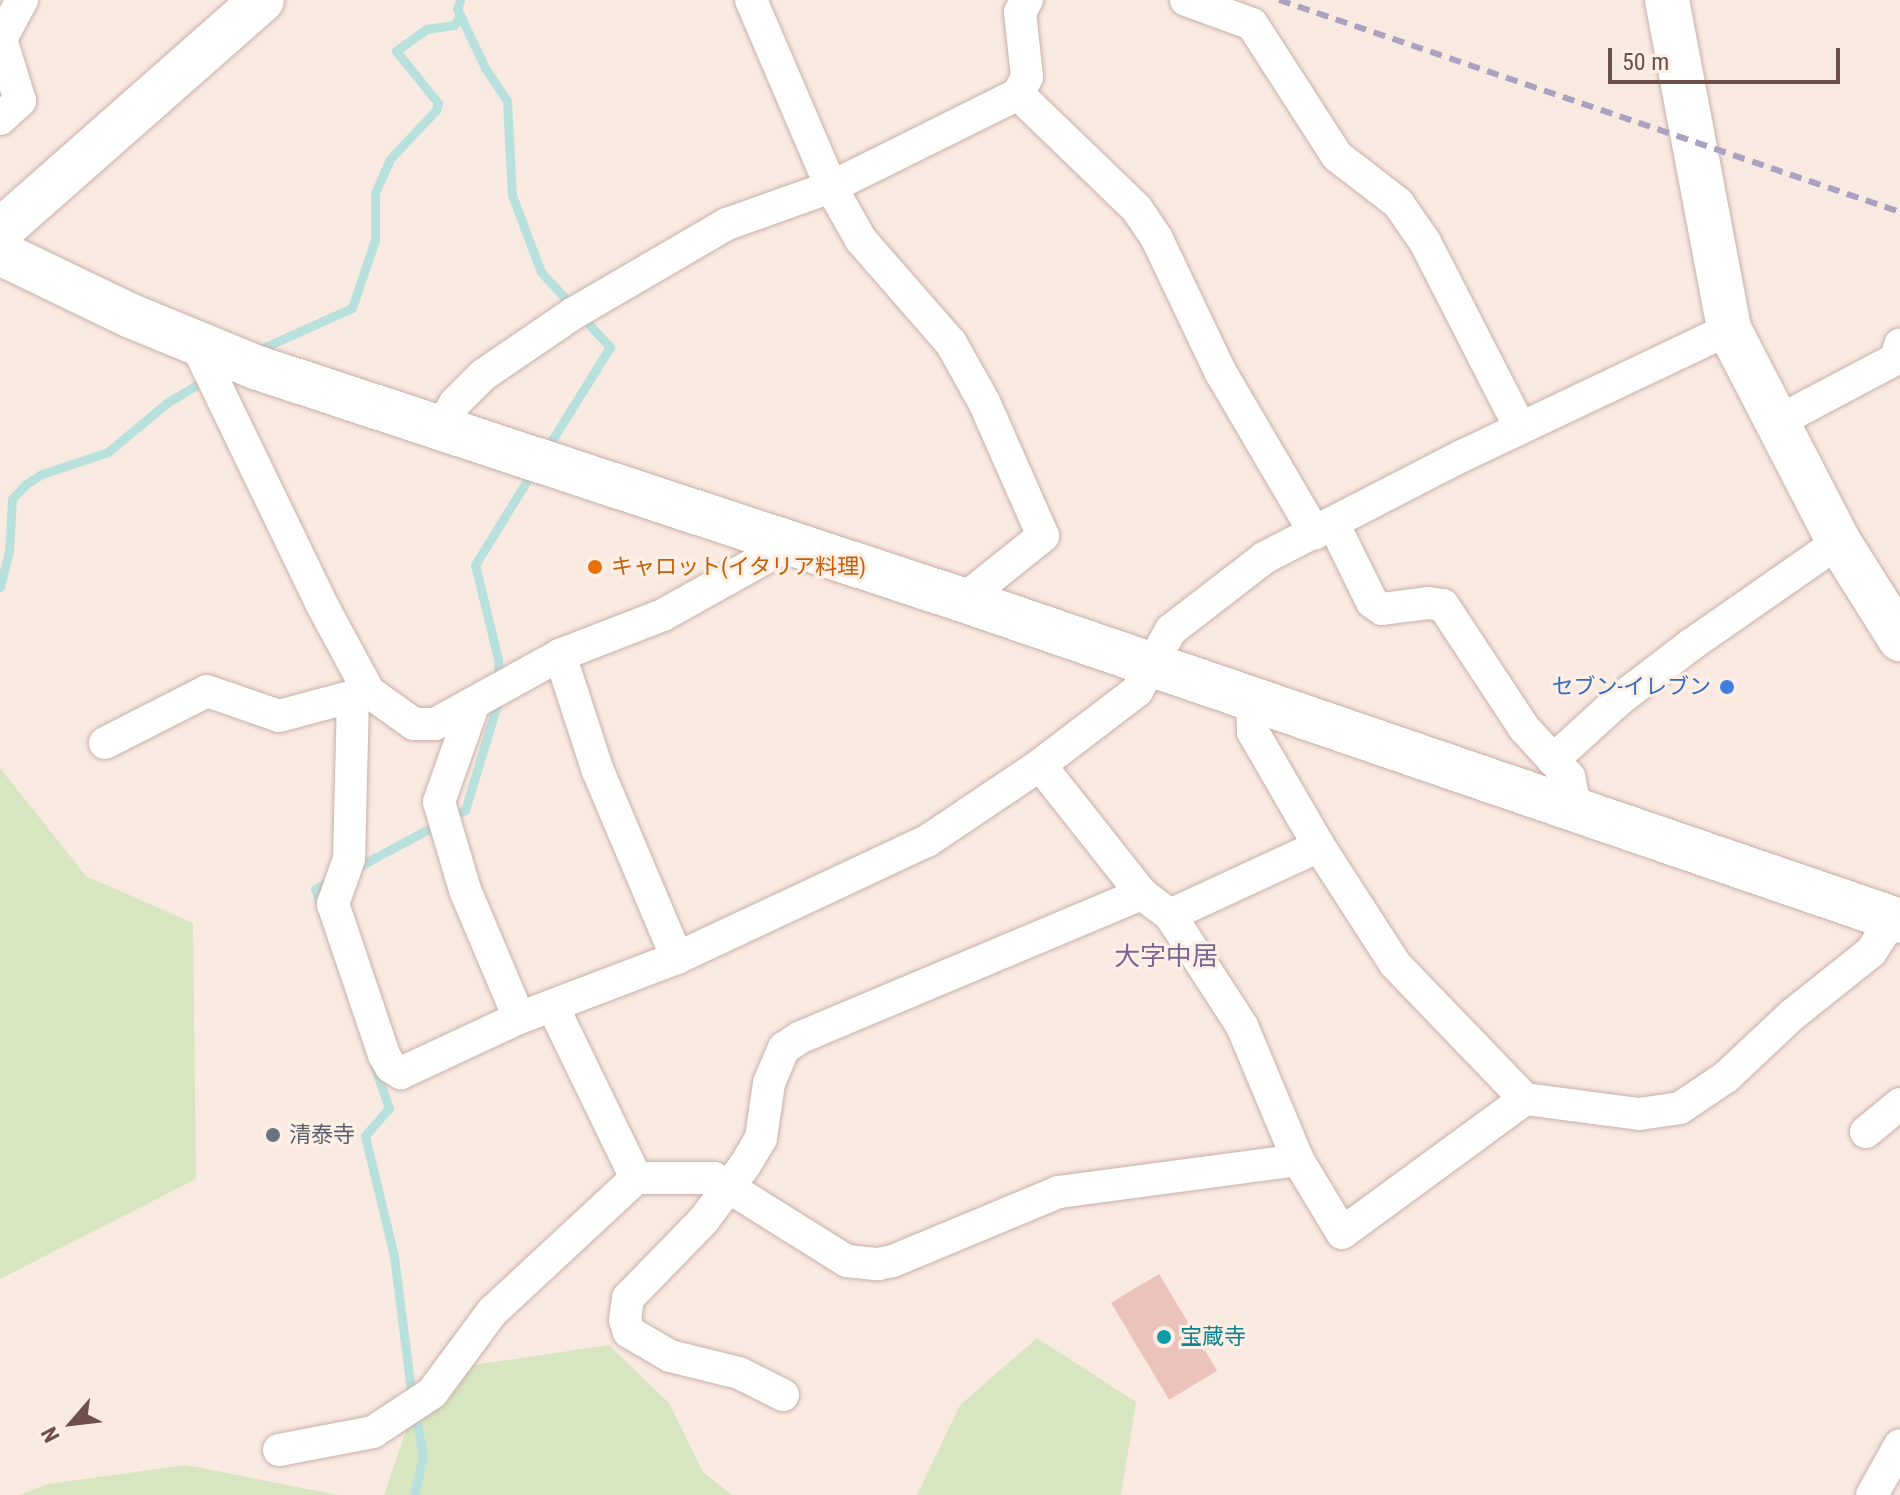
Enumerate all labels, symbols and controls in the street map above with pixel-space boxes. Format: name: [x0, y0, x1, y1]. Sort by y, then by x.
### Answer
scale bar: [1612, 32, 1844, 82]
text: 50 m: [1622, 48, 1669, 76]
place label: キャロット(イタリア料理): [611, 554, 867, 580]
marker: キャロット(イタリア料理): [586, 558, 604, 576]
place label: セブン-イレブン: [1552, 674, 1711, 700]
marker: セブン-イレブン: [1718, 678, 1736, 696]
district label: 大字中居: [1114, 941, 1218, 973]
place label: 清泰寺: [289, 1122, 355, 1148]
marker: 清泰寺: [264, 1126, 282, 1144]
place label: 宝蔵寺: [1180, 1324, 1246, 1350]
marker: 宝蔵寺: [1155, 1328, 1173, 1346]
north arrow: [32, 1383, 112, 1463]
text: N: [36, 1423, 65, 1446]

